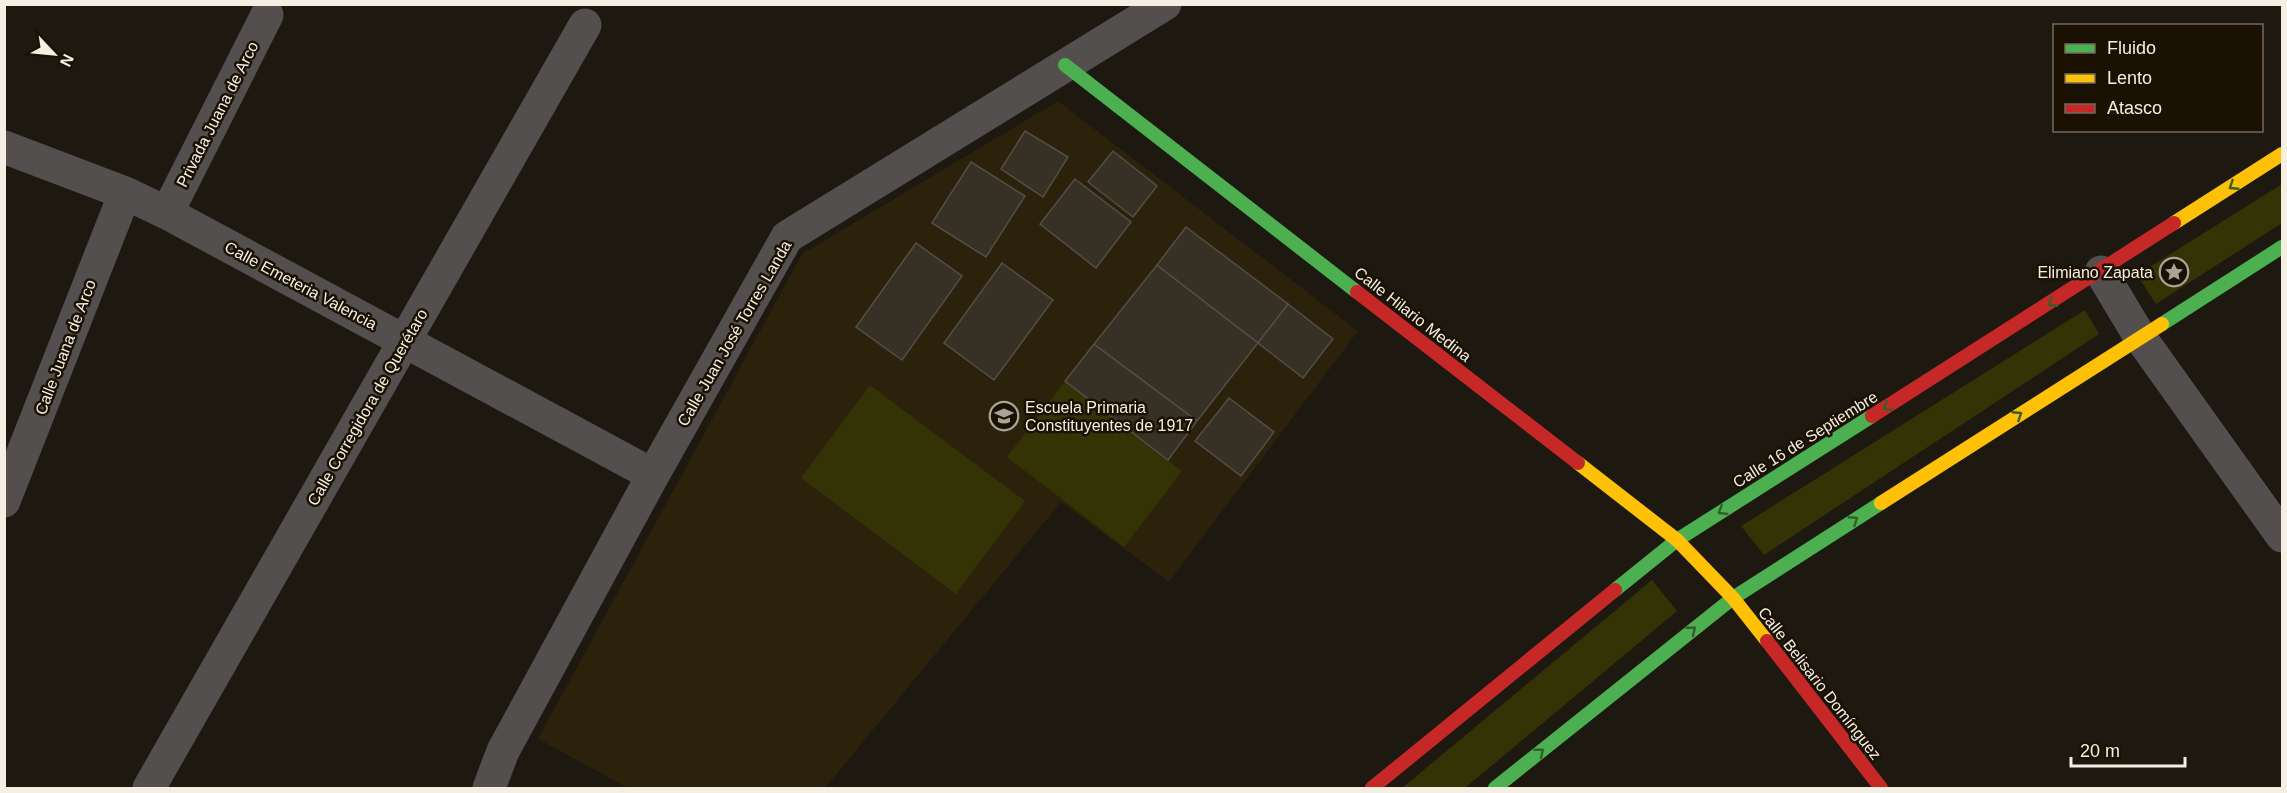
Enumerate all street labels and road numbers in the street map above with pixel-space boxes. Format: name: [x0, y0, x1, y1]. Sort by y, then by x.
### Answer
street label: Privada Juana de Arco: [173, 39, 262, 190]
street label: Calle Juan José Torres Landa: [674, 237, 795, 429]
street label: Calle Emeteria Valencia: [222, 238, 380, 333]
street label: Calle Hilario Medina: [1351, 264, 1474, 365]
street label: Calle Juana de Arco: [32, 277, 99, 417]
street label: Calle Corregidora de Querétaro: [304, 306, 431, 509]
street label: Calle 16 de Septiembre: [1730, 388, 1881, 491]
street label: Calle Belisario Domínguez: [1755, 604, 1884, 763]

